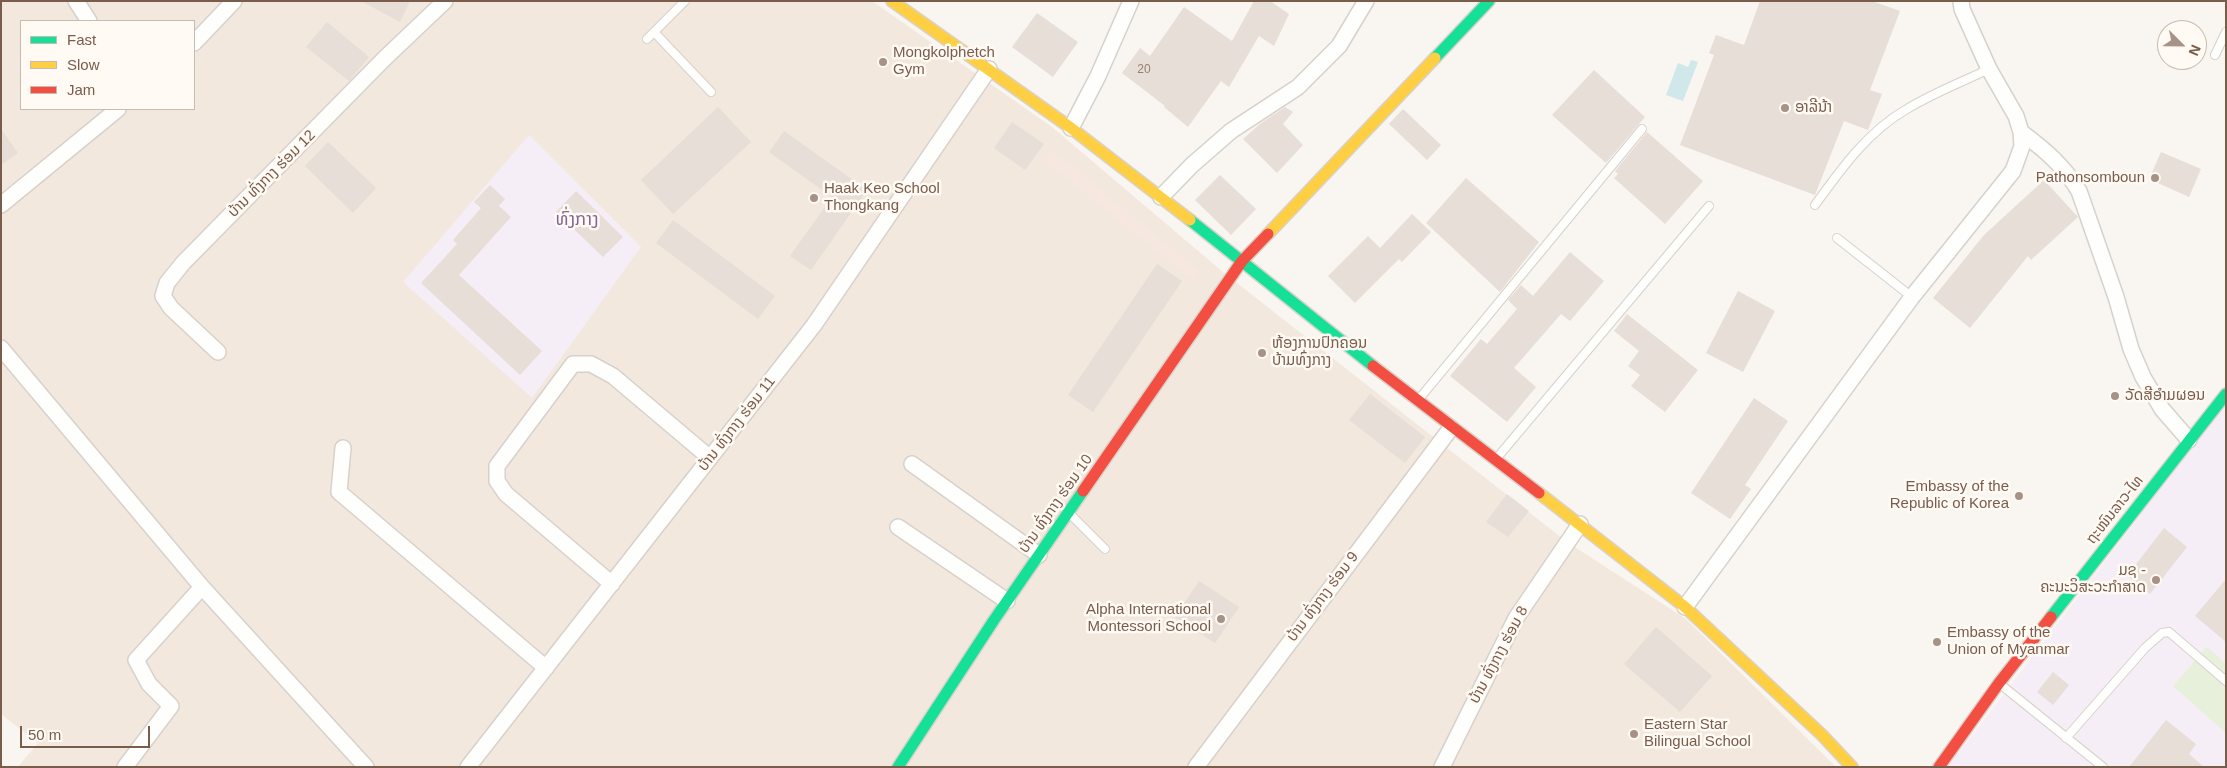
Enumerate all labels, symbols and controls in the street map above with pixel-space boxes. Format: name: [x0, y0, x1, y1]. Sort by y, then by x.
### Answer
legend: [20, 20, 195, 110]
north arrow: [2157, 20, 2207, 70]
text: Fast: [67, 31, 96, 48]
text: N: [2186, 43, 2204, 58]
place label: Mongkolphetch Gym: [893, 44, 995, 79]
text: Slow: [67, 56, 100, 73]
marker: Mongkolphetch Gym: [877, 56, 889, 68]
house number: 20: [1137, 63, 1151, 77]
text: Jam: [67, 81, 95, 98]
place label: ອາລີນ້າ: [1795, 99, 1832, 117]
marker: ອາລີນ້າ: [1779, 102, 1791, 114]
street label: ບ້ານ ທົ່ງກາງ ຮ່ອມ 12: [225, 127, 319, 221]
place label: Pathonsomboun: [2036, 169, 2145, 187]
marker: Pathonsomboun: [2149, 172, 2161, 184]
place label: Haak Keo School Thongkang: [824, 180, 940, 215]
marker: Haak Keo School Thongkang: [808, 192, 820, 204]
district label: ທົ່ງກາງ: [555, 209, 599, 231]
place label: ຫ້ອງການປົກຄອນ ບ້າມທົ່ງກາງ: [1272, 335, 1367, 370]
marker: ຫ້ອງການປົກຄອນ ບ້າມທົ່ງກາງ: [1256, 347, 1268, 359]
street label: ບ້ານ ທົ່ງກາງ ຮ່ອມ 11: [694, 373, 780, 475]
place label: ວັດສີອຳມຜອນ: [2125, 387, 2205, 405]
marker: ວັດສີອຳມຜອນ: [2109, 390, 2121, 402]
street label: ບ້ານ ທົ່ງກາງ ຮ່ອມ 10: [1015, 451, 1097, 557]
street label: ຖະໜົນລາວ-ໄທ: [2083, 472, 2147, 548]
place label: Embassy of the Republic of Korea: [1890, 478, 2009, 513]
marker: Embassy of the Republic of Korea: [2013, 490, 2025, 502]
street label: ບ້ານ ທົ່ງກາງ ຮ່ອມ 9: [1283, 549, 1363, 645]
place label: ມຊ - ຄະນະວິສະວະກຳສາດ: [2040, 562, 2146, 597]
marker: ມຊ - ຄະນະວິສະວະກຳສາດ: [2150, 574, 2162, 586]
place label: Alpha International Montessori School: [1086, 601, 1211, 636]
street label: ບ້ານ ທົ່ງກາງ ຮ່ອມ 8: [1466, 603, 1532, 707]
marker: Alpha International Montessori School: [1215, 613, 1227, 625]
place label: Embassy of the Union of Myanmar: [1947, 624, 2070, 659]
marker: Embassy of the Union of Myanmar: [1931, 636, 1943, 648]
scale bar: [22, 716, 152, 748]
place label: Eastern Star Bilingual School: [1644, 716, 1751, 751]
text: 50 m: [28, 726, 61, 743]
marker: Eastern Star Bilingual School: [1628, 728, 1640, 740]

